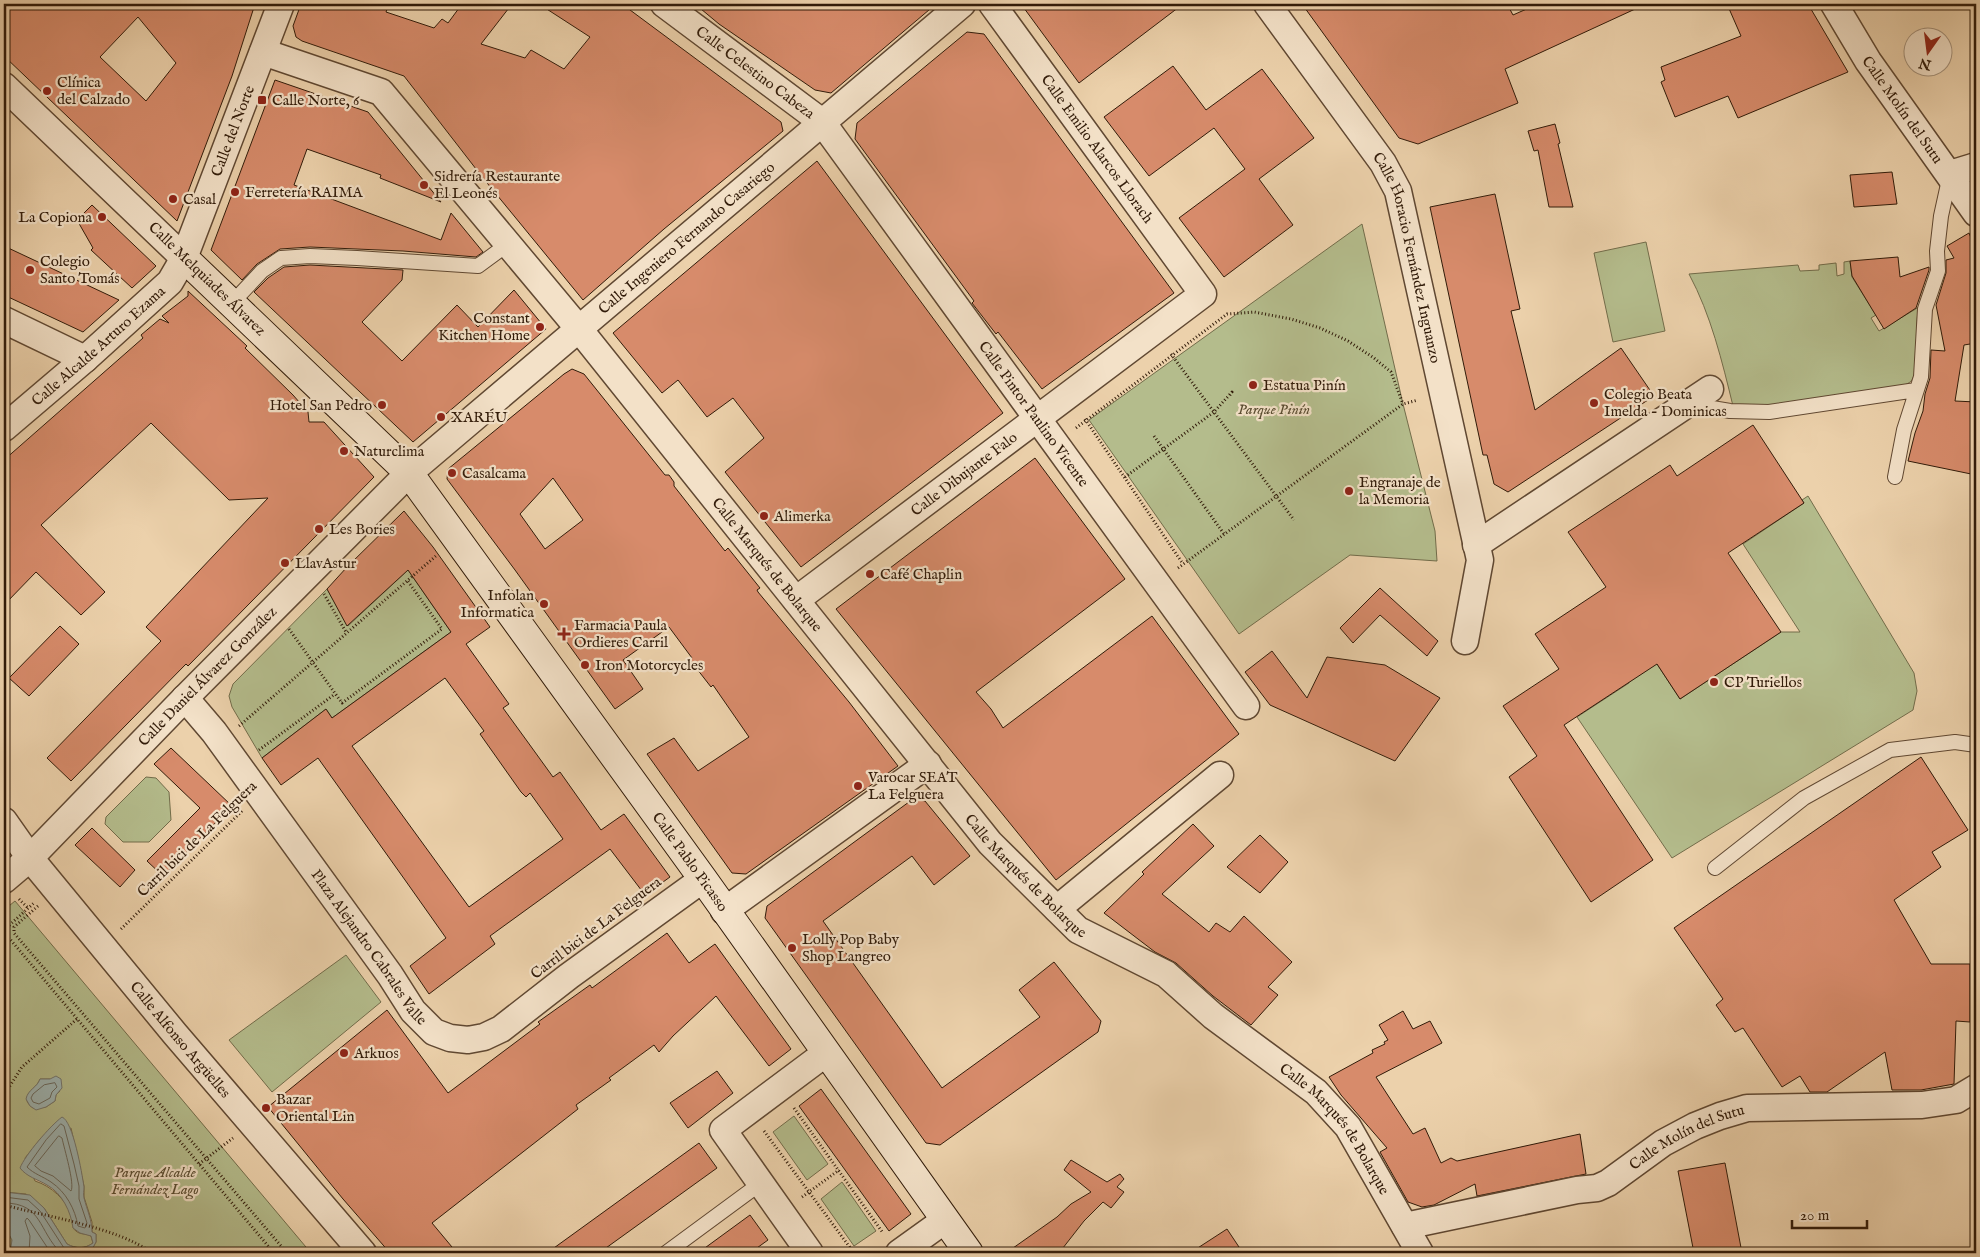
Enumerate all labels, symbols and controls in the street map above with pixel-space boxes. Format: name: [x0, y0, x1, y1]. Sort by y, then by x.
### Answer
street label: Calle Celestino Cabeza: [692, 22, 819, 123]
north arrow: [1902, 28, 1952, 78]
street label: Calle Molín del Sutu: [1858, 52, 1947, 167]
text: N: [1917, 53, 1934, 74]
street label: Calle Emilio Alarcos Llorach: [1037, 71, 1157, 227]
place label: Clínica del Calzado: [57, 73, 130, 109]
street label: Calle del Norte: [207, 82, 259, 179]
marker: Clínica del Calzado: [41, 85, 53, 97]
place label: Calle Norte, 6: [272, 91, 360, 110]
marker: Calle Norte, 6: [256, 94, 268, 106]
street label: Calle Horacio Fernández Inguanzo: [1369, 148, 1445, 365]
street label: Calle Ingeniero Fernando Casariego: [594, 157, 779, 318]
place label: Sidrería Restaurante El Leonés: [434, 167, 560, 203]
marker: Sidrería Restaurante El Leonés: [418, 179, 430, 191]
place label: Ferretería RAIMA: [245, 183, 364, 202]
marker: Ferretería RAIMA: [229, 186, 241, 198]
place label: Casal: [183, 190, 217, 209]
marker: Casal: [167, 193, 179, 205]
place label: La Copiona: [18, 208, 93, 227]
marker: La Copiona: [96, 211, 108, 223]
street label: Calle Melquiades Álvarez: [144, 218, 270, 340]
place label: Colegio Santo Tomás: [40, 252, 120, 288]
marker: Colegio Santo Tomás: [24, 264, 36, 276]
street label: Calle Alcalde Arturo Ezama: [27, 281, 169, 410]
place label: Constant Kitchen Home: [438, 309, 530, 345]
marker: Constant Kitchen Home: [534, 321, 546, 333]
street label: Calle Pintor Paulino Vicente: [975, 337, 1093, 491]
place label: Estatua Pinín: [1263, 376, 1346, 395]
marker: Estatua Pinín: [1247, 379, 1259, 391]
place label: Colegio Beata Imelda - Dominicas: [1604, 385, 1727, 421]
place label: Hotel San Pedro: [269, 396, 372, 415]
marker: Colegio Beata Imelda - Dominicas: [1588, 397, 1600, 409]
marker: Hotel San Pedro: [376, 399, 388, 411]
park label: Parque Pinín: [1238, 400, 1310, 419]
place label: XARÉU: [451, 408, 508, 427]
marker: XARÉU: [435, 411, 447, 423]
street label: Calle Dibujante Falo: [907, 428, 1021, 520]
place label: Naturclima: [354, 442, 425, 461]
marker: Naturclima: [338, 445, 350, 457]
place label: Casalcama: [462, 464, 527, 483]
marker: Casalcama: [446, 467, 458, 479]
place label: Engranaje de la Memoria: [1359, 473, 1441, 509]
marker: Engranaje de la Memoria: [1343, 485, 1355, 497]
street label: Calle Marqués de Bolarque: [708, 494, 827, 636]
place label: Alimerka: [773, 507, 831, 526]
marker: Alimerka: [758, 510, 770, 522]
place label: Les Bories: [329, 520, 395, 539]
marker: Les Bories: [313, 523, 325, 535]
place label: LlavAstur: [295, 554, 357, 573]
marker: LlavAstur: [279, 557, 291, 569]
place label: Café Chaplin: [880, 565, 962, 584]
marker: Café Chaplin: [864, 568, 876, 580]
place label: Infolan Informatica: [461, 586, 535, 622]
marker: Infolan Informatica: [538, 598, 550, 610]
street label: Calle Daniel Álvarez González: [134, 602, 281, 750]
place label: Farmacia Paula Ordieres Carril: [574, 616, 669, 652]
marker: Farmacia Paula Ordieres Carril: [558, 628, 570, 640]
place label: Iron Motorcycles: [595, 656, 703, 675]
marker: Iron Motorcycles: [579, 659, 591, 671]
place label: CP Turiellos: [1724, 673, 1802, 692]
marker: CP Turiellos: [1708, 676, 1720, 688]
place label: Varocar SEAT La Felguera: [867, 768, 957, 804]
street label: Carril bici de La Felguera: [133, 777, 261, 901]
marker: Varocar SEAT La Felguera: [852, 780, 864, 792]
street label: Calle Pablo Picasso: [648, 808, 733, 915]
street label: Calle Marqués de Bolarque: [961, 810, 1090, 942]
street label: Plaza Alejandro Cabrales Valle: [307, 866, 431, 1029]
street label: Carril bici de La Felguera: [527, 872, 666, 983]
place label: Lolly Pop Baby Shop Langreo: [802, 930, 900, 966]
marker: Lolly Pop Baby Shop Langreo: [786, 942, 798, 954]
street label: Calle Alfonso Argüelles: [126, 977, 235, 1102]
place label: Arkuos: [353, 1044, 399, 1063]
marker: Arkuos: [338, 1047, 350, 1059]
street label: Calle Marqués de Bolarque: [1276, 1059, 1394, 1198]
place label: Bazar Oriental Lin: [276, 1090, 354, 1126]
street label: Calle Molín del Sutu: [1625, 1100, 1747, 1174]
marker: Bazar Oriental Lin: [260, 1102, 272, 1114]
park label: Parque Alcalde Fernández Lago: [111, 1163, 199, 1200]
scale bar: [1792, 1197, 1868, 1229]
text: 20 m: [1800, 1206, 1830, 1225]

